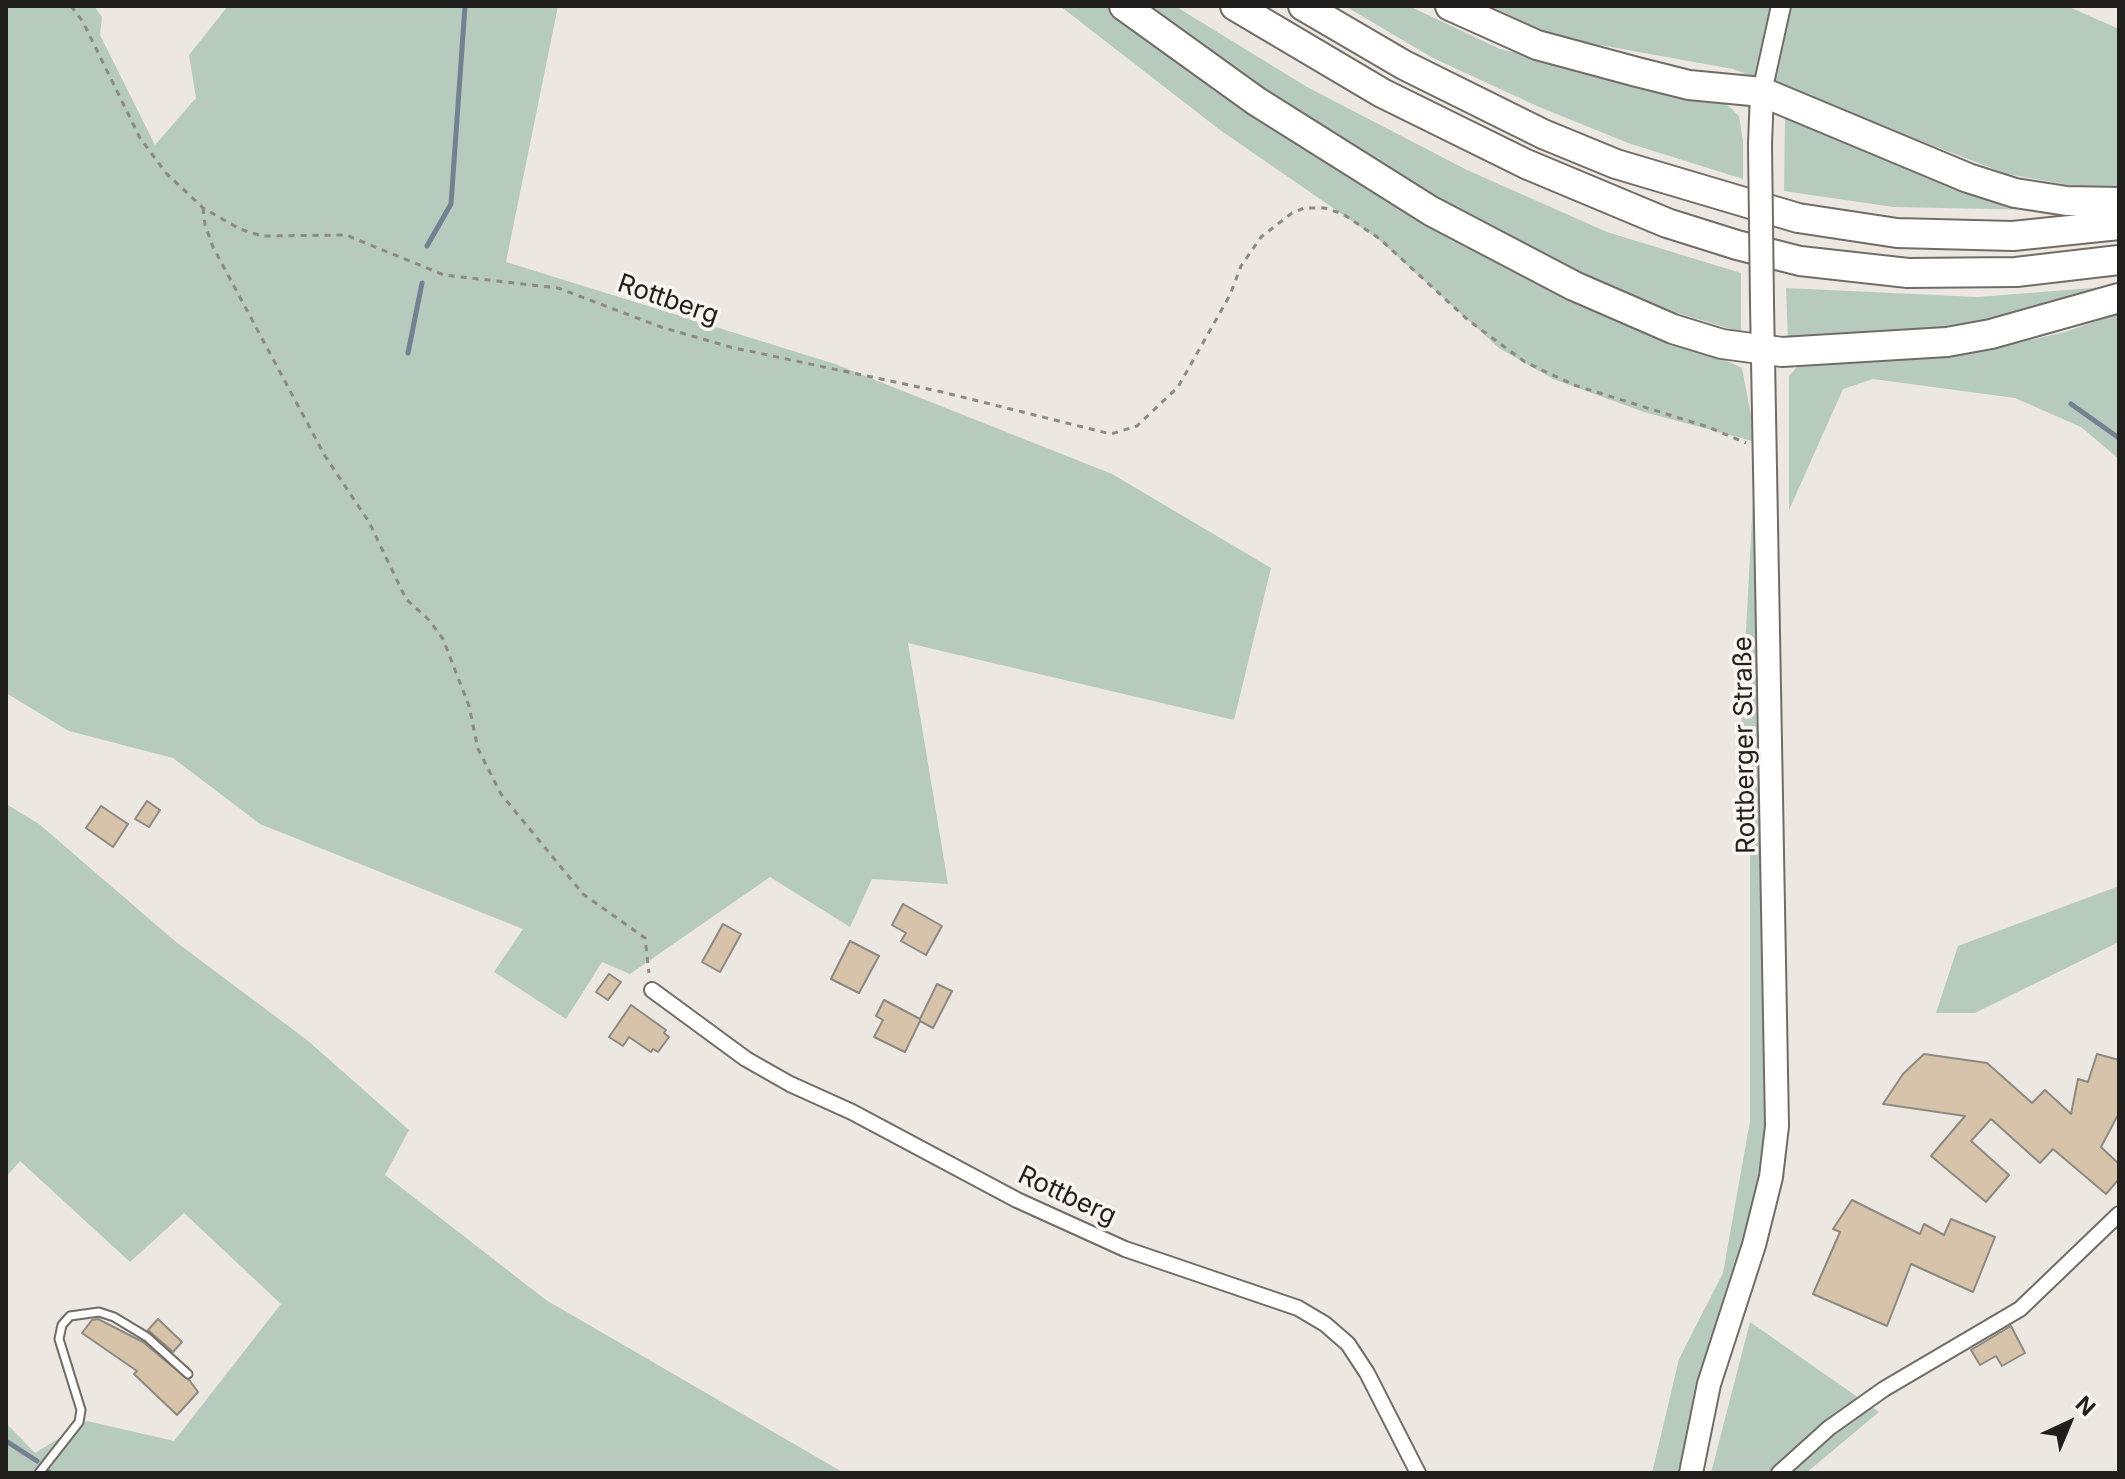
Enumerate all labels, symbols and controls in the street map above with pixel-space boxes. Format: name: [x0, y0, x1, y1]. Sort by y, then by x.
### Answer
street label: Rottberg: [613, 268, 723, 332]
street label: Rottberger Straße: [1728, 636, 1762, 854]
street label: Rottberg: [1013, 1160, 1121, 1232]
north arrow: [2029, 1383, 2109, 1463]
text: N: [2071, 1391, 2101, 1421]

